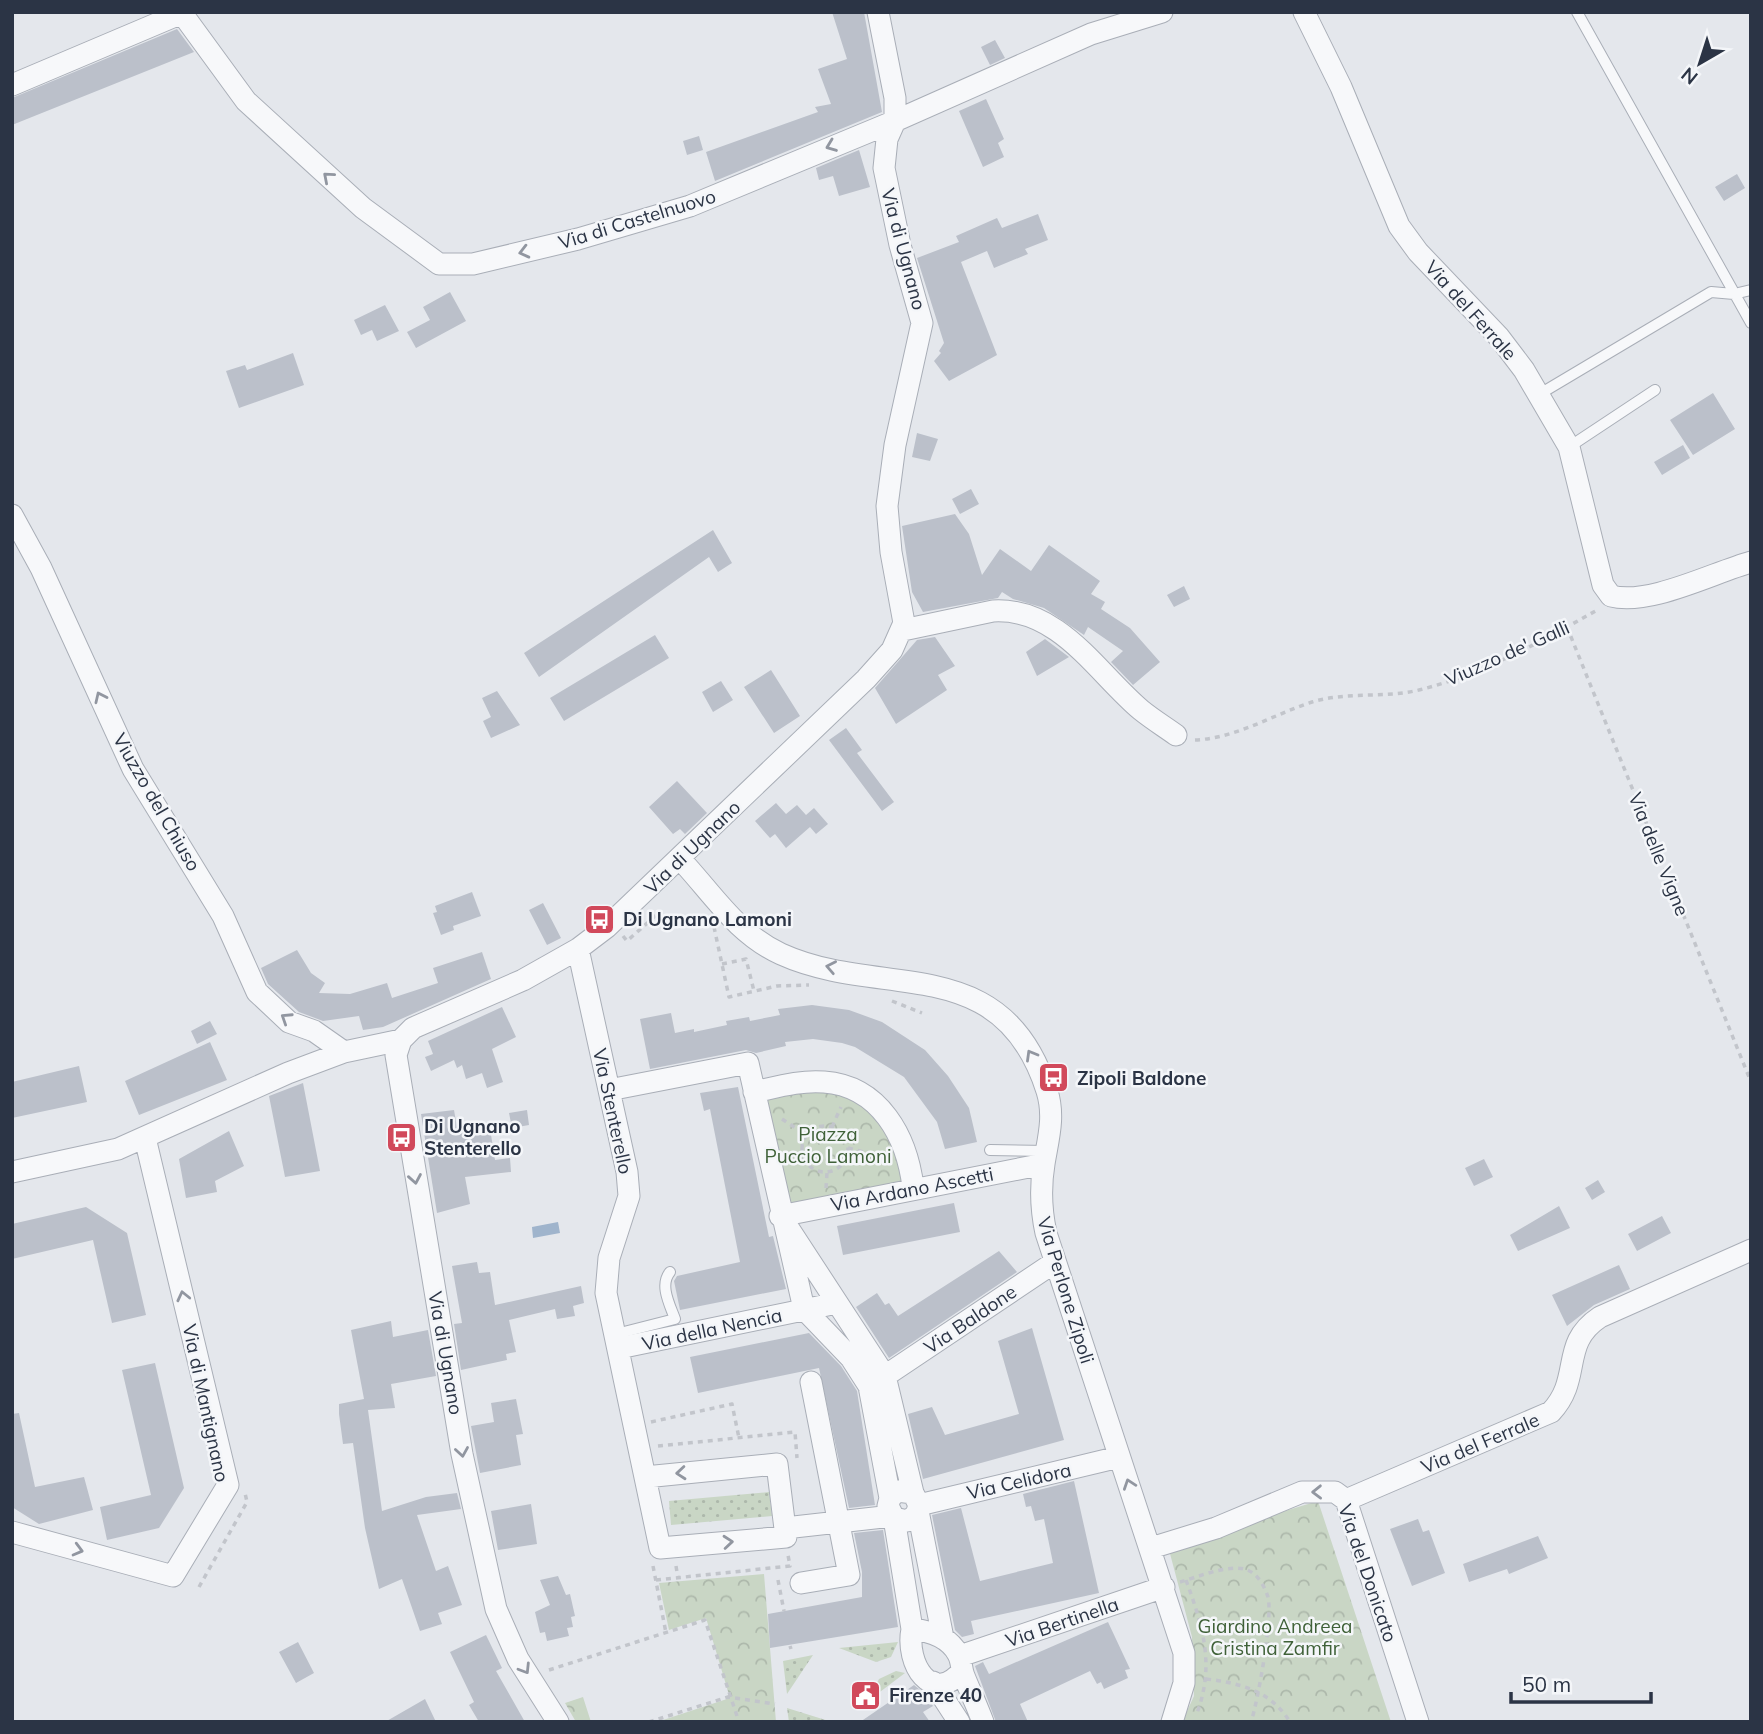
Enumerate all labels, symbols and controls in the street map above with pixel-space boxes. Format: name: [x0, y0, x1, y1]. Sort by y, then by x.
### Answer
north arrow: [1665, 28, 1735, 98]
text: N: [1676, 62, 1702, 90]
one-way arrow: [826, 138, 838, 152]
one-way arrow: [323, 173, 336, 185]
street label: Via di Castelnuovo: [555, 184, 719, 254]
street label: Via di Ugnano: [876, 186, 932, 312]
one-way arrow: [518, 244, 530, 258]
street label: Via del Ferrale: [1420, 255, 1522, 365]
street label: Viuzzo de' Galli: [1441, 615, 1573, 691]
one-way arrow: [94, 691, 108, 704]
street label: Viuzzo del Chiuso: [108, 729, 206, 875]
street label: Via delle Vigne: [1623, 789, 1695, 919]
street label: Via di Ugnano: [639, 795, 745, 899]
bus stop icon: Di Ugnano Lamoni: [583, 902, 617, 936]
place label: Di Ugnano Lamoni: [623, 907, 792, 931]
one-way arrow: [825, 961, 837, 976]
one-way arrow: [281, 1014, 294, 1027]
street label: Via Stenterello: [588, 1046, 638, 1176]
one-way arrow: [1026, 1049, 1039, 1062]
bus stop icon: Zipoli Baldone: [1037, 1061, 1071, 1095]
place label: Zipoli Baldone: [1077, 1066, 1206, 1090]
place label: Di Ugnano Stenterello: [424, 1114, 522, 1160]
bus stop icon: Di Ugnano Stenterello: [384, 1120, 418, 1154]
park label: Piazza Puccio Lamoni: [764, 1122, 892, 1168]
street label: Via Ardano Ascetti: [829, 1161, 995, 1217]
one-way arrow: [407, 1173, 422, 1185]
street label: Via Perlone Zipoli: [1032, 1214, 1100, 1366]
street label: Via Baldone: [919, 1279, 1021, 1359]
street label: Via di Ugnano: [423, 1289, 469, 1417]
one-way arrow: [177, 1290, 191, 1302]
street label: Via della Nencia: [640, 1302, 784, 1356]
street label: Via di Mantignano: [178, 1322, 234, 1484]
street label: Via del Ferrale: [1417, 1407, 1543, 1479]
one-way arrow: [454, 1446, 469, 1458]
street label: Via Celidora: [965, 1457, 1073, 1505]
one-way arrow: [676, 1466, 687, 1481]
one-way arrow: [1123, 1478, 1137, 1491]
one-way arrow: [1311, 1484, 1322, 1500]
street label: Via del Donicato: [1333, 1501, 1403, 1645]
one-way arrow: [723, 1535, 734, 1550]
one-way arrow: [72, 1542, 84, 1556]
street label: Via Bertinella: [1002, 1591, 1122, 1653]
park label: Giardino Andreea Cristina Zamfir: [1198, 1614, 1352, 1660]
scale bar: [1511, 1660, 1651, 1704]
one-way arrow: [516, 1661, 529, 1674]
text: 50 m: [1522, 1671, 1571, 1697]
public building icon: Firenze 40: [849, 1678, 883, 1712]
place label: Firenze 40: [889, 1683, 982, 1707]

